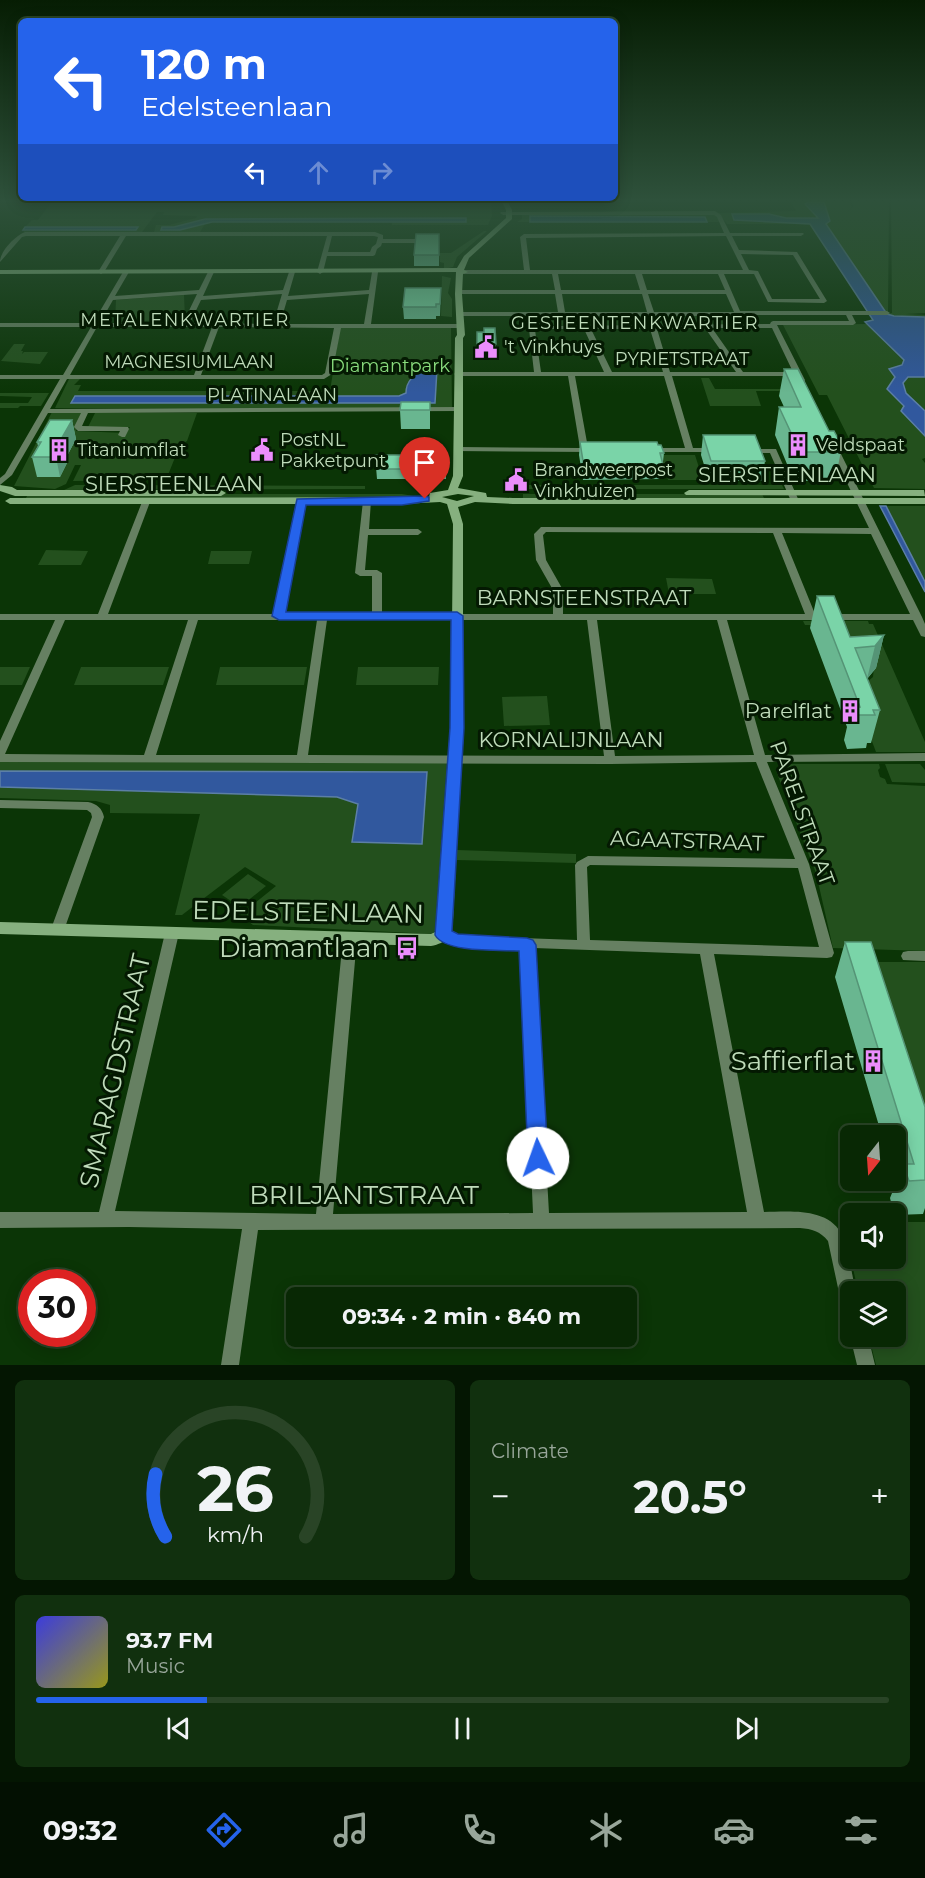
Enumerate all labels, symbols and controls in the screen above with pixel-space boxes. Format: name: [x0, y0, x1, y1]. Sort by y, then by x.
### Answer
text: 120 m: [141, 38, 267, 90]
icon: left: [42, 42, 120, 120]
text: Edelsteenlaan: [141, 90, 333, 123]
icon: left: [239, 156, 272, 189]
icon: ahead: [302, 156, 335, 189]
icon: right: [365, 156, 398, 189]
district label: METALENKWARTIER: [80, 309, 290, 331]
district label: GESTEENTENKWARTIER: [511, 312, 759, 334]
public building icon: 't Vinkhuys: [473, 334, 499, 360]
place label: 't Vinkhuys: [504, 336, 603, 358]
street label: PYRIETSTRAAT: [615, 348, 750, 370]
street label: MAGNESIUMLAAN: [104, 351, 274, 373]
park label: Diamantpark: [330, 355, 450, 377]
street label: PLATINALAAN: [207, 384, 337, 406]
place label: PostNL Pakketpunt: [280, 429, 386, 472]
building icon: Veldspaat: [785, 432, 811, 458]
place label: Veldspaat: [816, 434, 905, 456]
building icon: Titaniumflat: [46, 437, 72, 463]
public building icon: PostNL Pakketpunt: [249, 437, 275, 463]
pin: [399, 437, 450, 499]
place label: Titaniumflat: [77, 439, 187, 461]
icon: arrive: [408, 446, 441, 479]
place label: Brandweerpost Vinkhuizen: [534, 459, 673, 502]
street label: SIERSTEENLAAN: [698, 462, 876, 487]
public building icon: Brandweerpost Vinkhuizen: [503, 467, 529, 493]
street label: SIERSTEENLAAN: [85, 471, 263, 496]
street label: BARNSTEENSTRAAT: [477, 585, 691, 610]
place label: Parelflat: [745, 698, 832, 723]
building icon: Parelflat: [837, 698, 863, 724]
street label: KORNALIJNLAAN: [478, 727, 664, 752]
street label: PARELSTRAAT: [765, 737, 840, 889]
street label: AGAATSTRAAT: [610, 825, 764, 856]
street label: EDELSTEENLAAN: [192, 894, 424, 930]
place label: Diamantlaan: [219, 932, 389, 964]
bus stop icon: Diamantlaan: [394, 935, 420, 961]
street label: SMARAGDSTRAAT: [73, 951, 158, 1191]
place label: Saffierflat: [731, 1045, 855, 1077]
building icon: Saffierflat: [860, 1048, 886, 1074]
north arrow: [840, 1125, 906, 1191]
map controls: [840, 1125, 906, 1347]
position arrow: [506, 1126, 570, 1190]
street label: BRILJANTSTRAAT: [249, 1179, 479, 1211]
button: sound: [840, 1203, 906, 1269]
speed limit sign: 30: [18, 1269, 96, 1347]
button: layers: [840, 1281, 906, 1347]
text: 09:34 · 2 min · 840 m: [342, 1303, 581, 1330]
text: Climate: [491, 1439, 569, 1463]
text: 26: [197, 1451, 273, 1527]
text: 20.5°: [633, 1469, 747, 1524]
text: −: [491, 1476, 510, 1516]
text: +: [870, 1476, 889, 1516]
text: km/h: [206, 1521, 264, 1547]
text: 93.7 FM: [126, 1627, 213, 1654]
text: Music: [126, 1654, 185, 1678]
icon: previous: [162, 1712, 195, 1745]
icon: pause: [446, 1712, 479, 1745]
icon: next: [730, 1712, 763, 1745]
icon: directions: [203, 1809, 245, 1851]
icon: music: [330, 1809, 372, 1851]
icon: phone: [458, 1809, 500, 1851]
icon: climate: [585, 1809, 627, 1851]
icon: car: [713, 1809, 755, 1851]
icon: filters: [840, 1809, 882, 1851]
text: 09:32: [43, 1814, 117, 1847]

